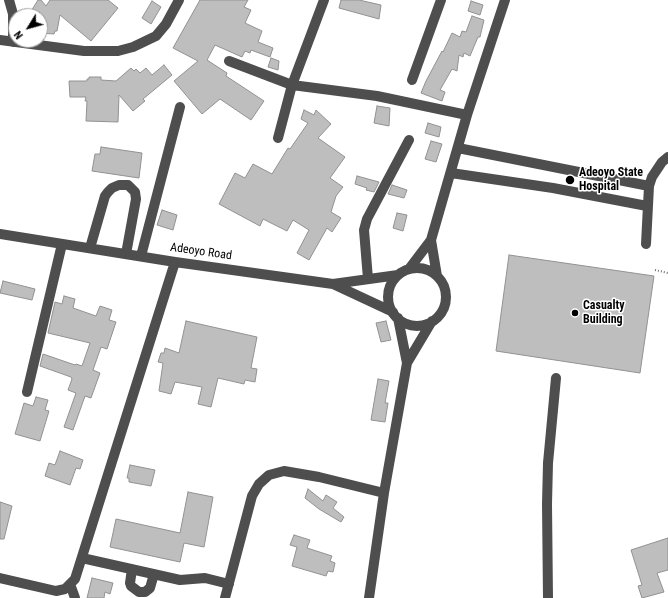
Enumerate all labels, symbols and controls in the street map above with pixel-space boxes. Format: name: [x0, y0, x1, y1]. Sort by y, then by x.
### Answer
north arrow: [8, 8, 48, 48]
text: N: [12, 28, 26, 42]
place label: Adeoyo State Hospital: [579, 166, 643, 194]
marker: Adeoyo State Hospital: [564, 174, 576, 186]
street label: Adeoyo Road: [169, 241, 233, 263]
place label: Casualty Building: [583, 299, 625, 327]
marker: Casualty Building: [570, 308, 580, 318]

